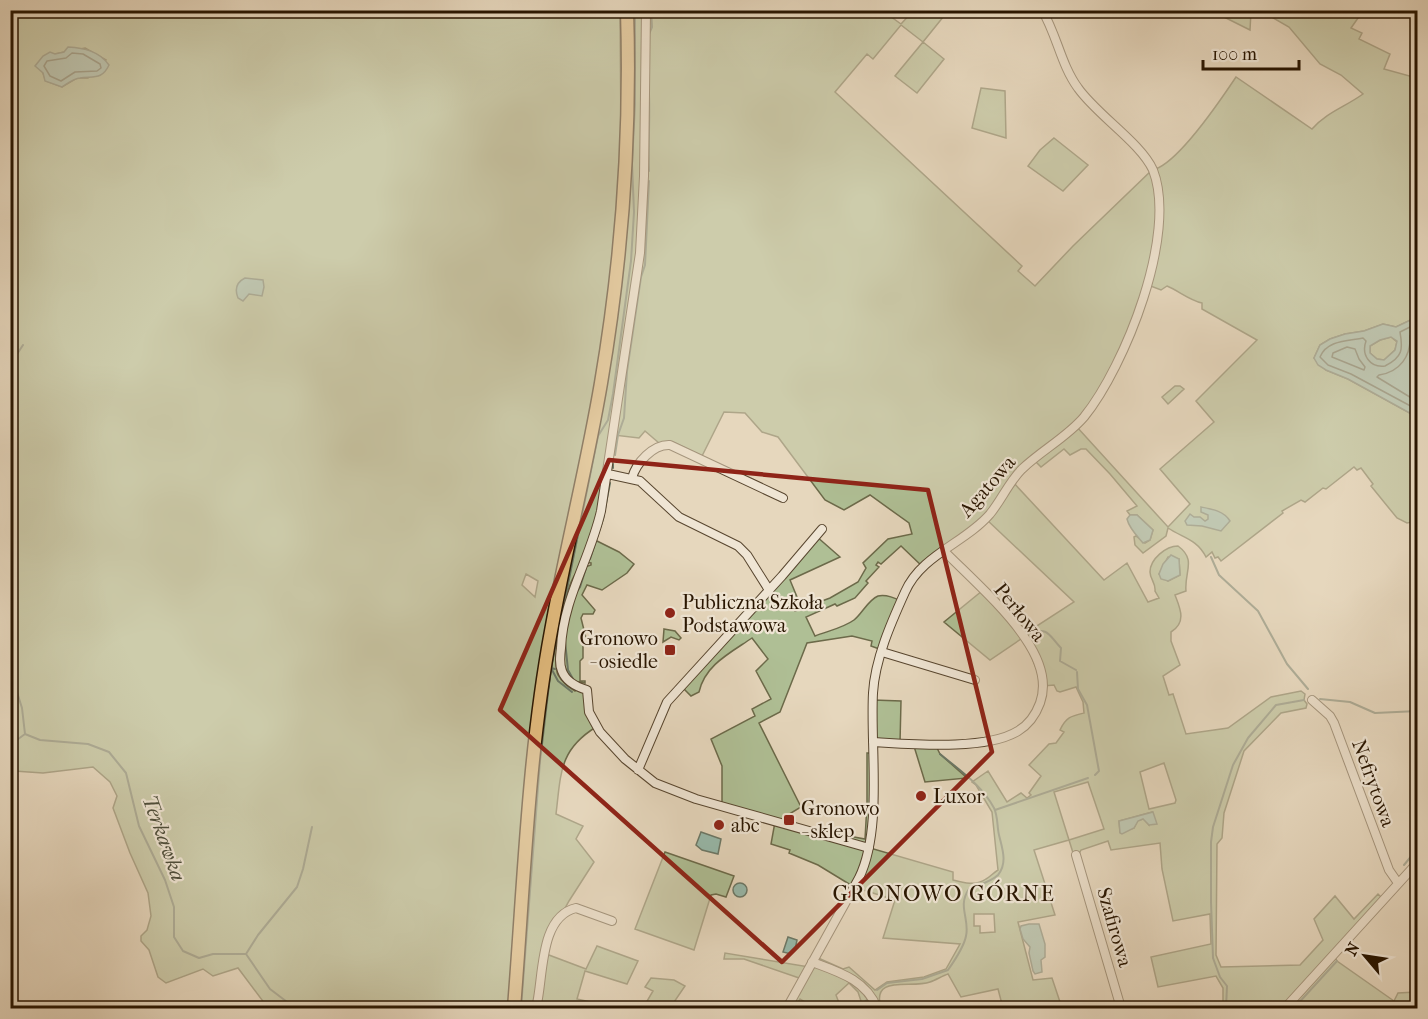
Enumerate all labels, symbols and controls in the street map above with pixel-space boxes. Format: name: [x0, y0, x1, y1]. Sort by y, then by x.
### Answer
scale bar: [1203, 33, 1299, 71]
text: 100 m: [1212, 44, 1257, 65]
street label: Agatowa: [954, 450, 1021, 522]
street label: Perłowa: [989, 578, 1051, 647]
place label: Publiczna Szkoła Podstawowa: [682, 591, 824, 637]
marker: Publiczna Szkoła Podstawowa: [663, 606, 677, 620]
place label: Gronowo - osiedle: [580, 627, 658, 673]
marker: Gronowo - osiedle: [663, 643, 677, 657]
street label: Nefrytowa: [1347, 736, 1400, 831]
place label: Luxor: [933, 785, 985, 808]
marker: Luxor: [914, 789, 928, 803]
water label: Terkawka: [137, 792, 191, 884]
place label: Gronowo - sklep: [801, 797, 879, 843]
marker: Gronowo - sklep: [782, 813, 796, 827]
place label: abc: [731, 814, 760, 837]
marker: abc: [712, 818, 726, 832]
district label: GRONOWO GÓRNE: [833, 879, 1055, 907]
street label: Szafirowa: [1092, 885, 1137, 970]
north arrow: [1335, 926, 1395, 986]
text: N: [1341, 938, 1364, 959]

